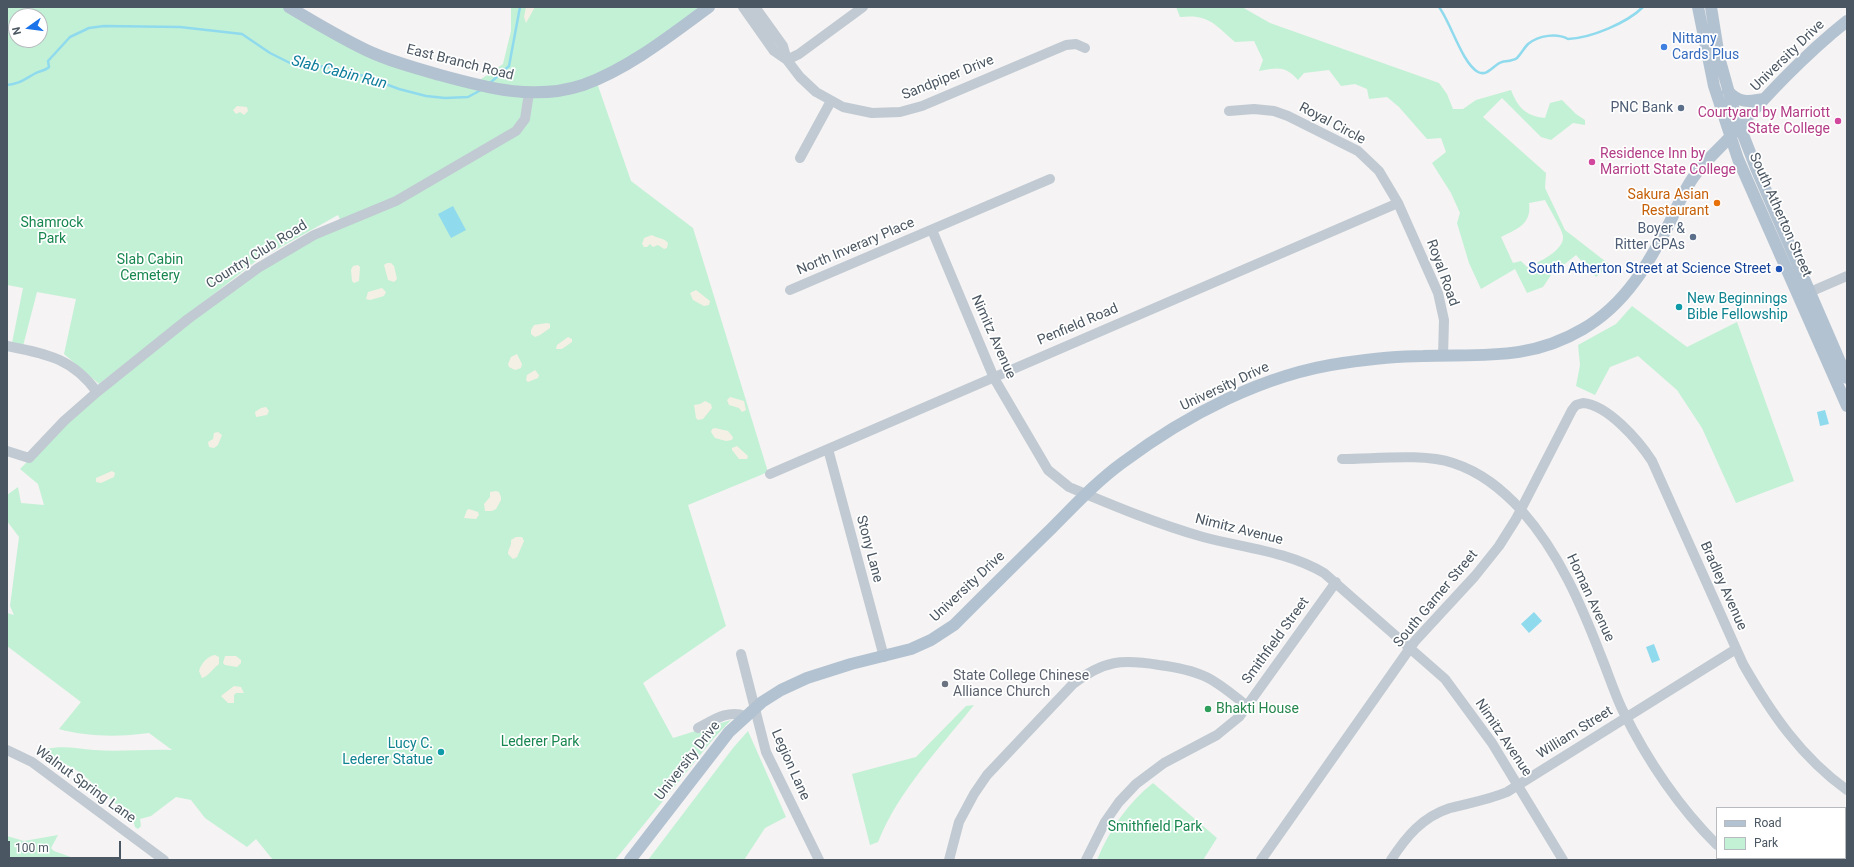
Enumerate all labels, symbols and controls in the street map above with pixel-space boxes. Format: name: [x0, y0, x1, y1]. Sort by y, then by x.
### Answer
north arrow: [8, 8, 48, 48]
street label: University Drive: [1748, 17, 1828, 95]
text: N: [10, 25, 24, 36]
place label: Nittany Cards Plus: [1672, 31, 1739, 64]
street label: East Branch Road: [405, 42, 515, 84]
marker: Nittany Cards Plus: [1659, 42, 1669, 52]
water label: Slab Cabin Run: [289, 52, 389, 94]
street label: Sandpiper Drive: [900, 52, 996, 104]
street label: Royal Circle: [1296, 99, 1368, 149]
place label: PNC Bank: [1610, 100, 1673, 116]
marker: PNC Bank: [1676, 103, 1686, 113]
place label: Courtyard by Marriott State College: [1698, 105, 1830, 138]
marker: Courtyard by Marriott State College: [1833, 116, 1843, 126]
place label: Residence Inn by Marriott State College: [1600, 146, 1736, 178]
street label: South Atherton Street: [1745, 150, 1815, 280]
marker: Residence Inn by Marriott State College: [1587, 157, 1597, 167]
place label: Sakura Asian Restaurant: [1628, 187, 1709, 220]
marker: Sakura Asian Restaurant: [1712, 198, 1722, 208]
park label: Shamrock Park: [21, 215, 83, 248]
street label: North Inverary Place: [795, 215, 917, 279]
street label: Country Club Road: [203, 217, 311, 293]
place label: Boyer & Ritter CPAs: [1615, 221, 1685, 254]
marker: Boyer & Ritter CPAs: [1688, 232, 1698, 242]
street label: Royal Road: [1422, 237, 1462, 309]
park label: Slab Cabin Cemetery: [117, 252, 183, 284]
place label: South Atherton Street at Science Street: [1528, 261, 1771, 277]
marker: South Atherton Street at Science Street: [1774, 264, 1784, 274]
place label: New Beginnings Bible Fellowship: [1687, 291, 1788, 324]
street label: Nimitz Avenue: [967, 293, 1019, 381]
street label: Penfield Road: [1035, 300, 1121, 350]
marker: New Beginnings Bible Fellowship: [1674, 302, 1684, 312]
street label: University Drive: [1178, 359, 1272, 415]
street label: Nimitz Avenue: [1193, 511, 1285, 549]
street label: Stony Lane: [852, 514, 886, 584]
street label: Bradley Avenue: [1696, 539, 1750, 633]
street label: South Garner Street: [1390, 547, 1482, 651]
street label: University Drive: [927, 548, 1009, 626]
street label: Homan Avenue: [1562, 551, 1618, 645]
street label: Smithfield Street: [1239, 594, 1313, 688]
place label: State College Chinese Alliance Church: [953, 668, 1089, 700]
marker: State College Chinese Alliance Church: [940, 679, 950, 689]
street label: Nimitz Avenue: [1471, 696, 1535, 780]
place label: Bhakti House: [1216, 701, 1299, 717]
street label: William Street: [1534, 703, 1616, 763]
marker: Bhakti House: [1203, 704, 1213, 714]
street label: University Drive: [652, 718, 724, 804]
street label: Legion Lane: [767, 727, 813, 803]
park label: Lederer Park: [501, 734, 579, 750]
place label: Lucy C. Lederer Statue: [342, 736, 433, 768]
street label: Walnut Spring Lane: [31, 743, 139, 827]
marker: Lucy C. Lederer Statue: [436, 747, 446, 757]
legend: [1716, 807, 1846, 859]
text: Road: [1754, 816, 1782, 830]
park label: Smithfield Park: [1108, 819, 1202, 835]
scale bar: [10, 833, 123, 859]
text: Park: [1754, 836, 1778, 850]
text: 100 m: [15, 841, 49, 855]

